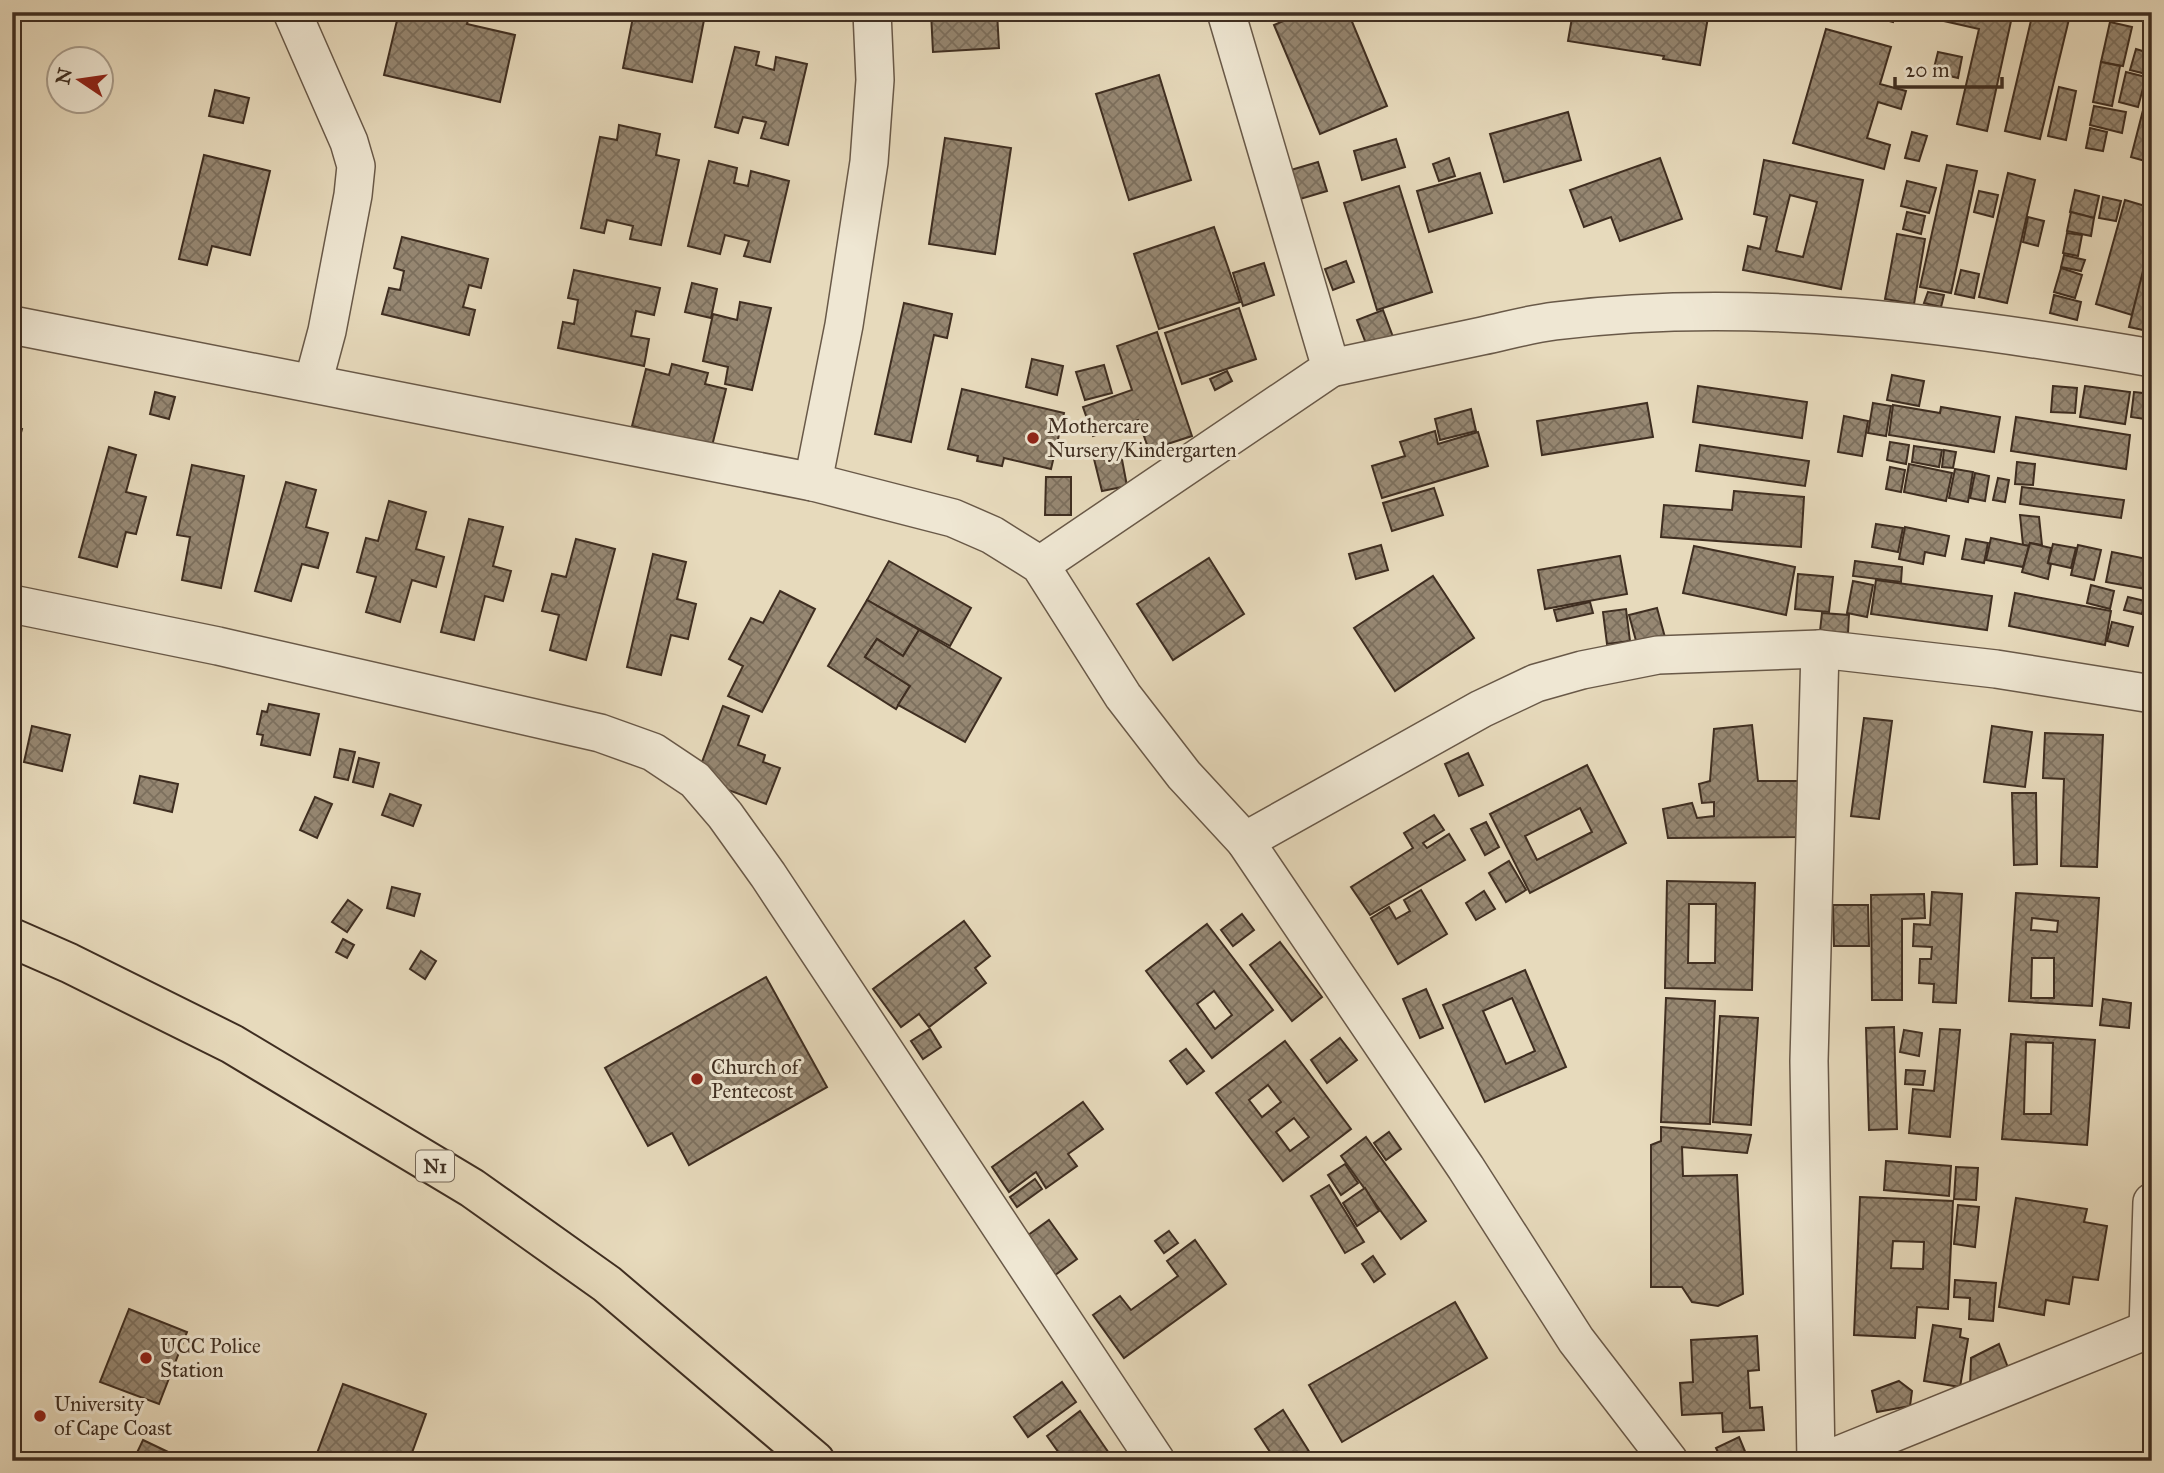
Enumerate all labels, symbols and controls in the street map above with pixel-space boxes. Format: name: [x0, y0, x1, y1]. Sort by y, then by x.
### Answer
north arrow: [46, 46, 116, 116]
scale bar: [1895, 46, 2001, 90]
text: 20 m: [1905, 57, 1950, 83]
text: N: [51, 66, 77, 87]
place label: Mothercare Nursery/Kindergarten: [1047, 413, 1237, 463]
marker: Mothercare Nursery/Kindergarten: [1025, 430, 1041, 446]
place label: Church of Pentecost: [711, 1054, 802, 1104]
marker: Church of Pentecost: [689, 1071, 705, 1087]
road number: N1: [416, 1150, 454, 1182]
place label: UCC Police Station: [160, 1333, 261, 1383]
marker: UCC Police Station: [138, 1350, 154, 1366]
place label: University of Cape Coast: [54, 1391, 173, 1441]
marker: University of Cape Coast: [32, 1408, 48, 1424]

